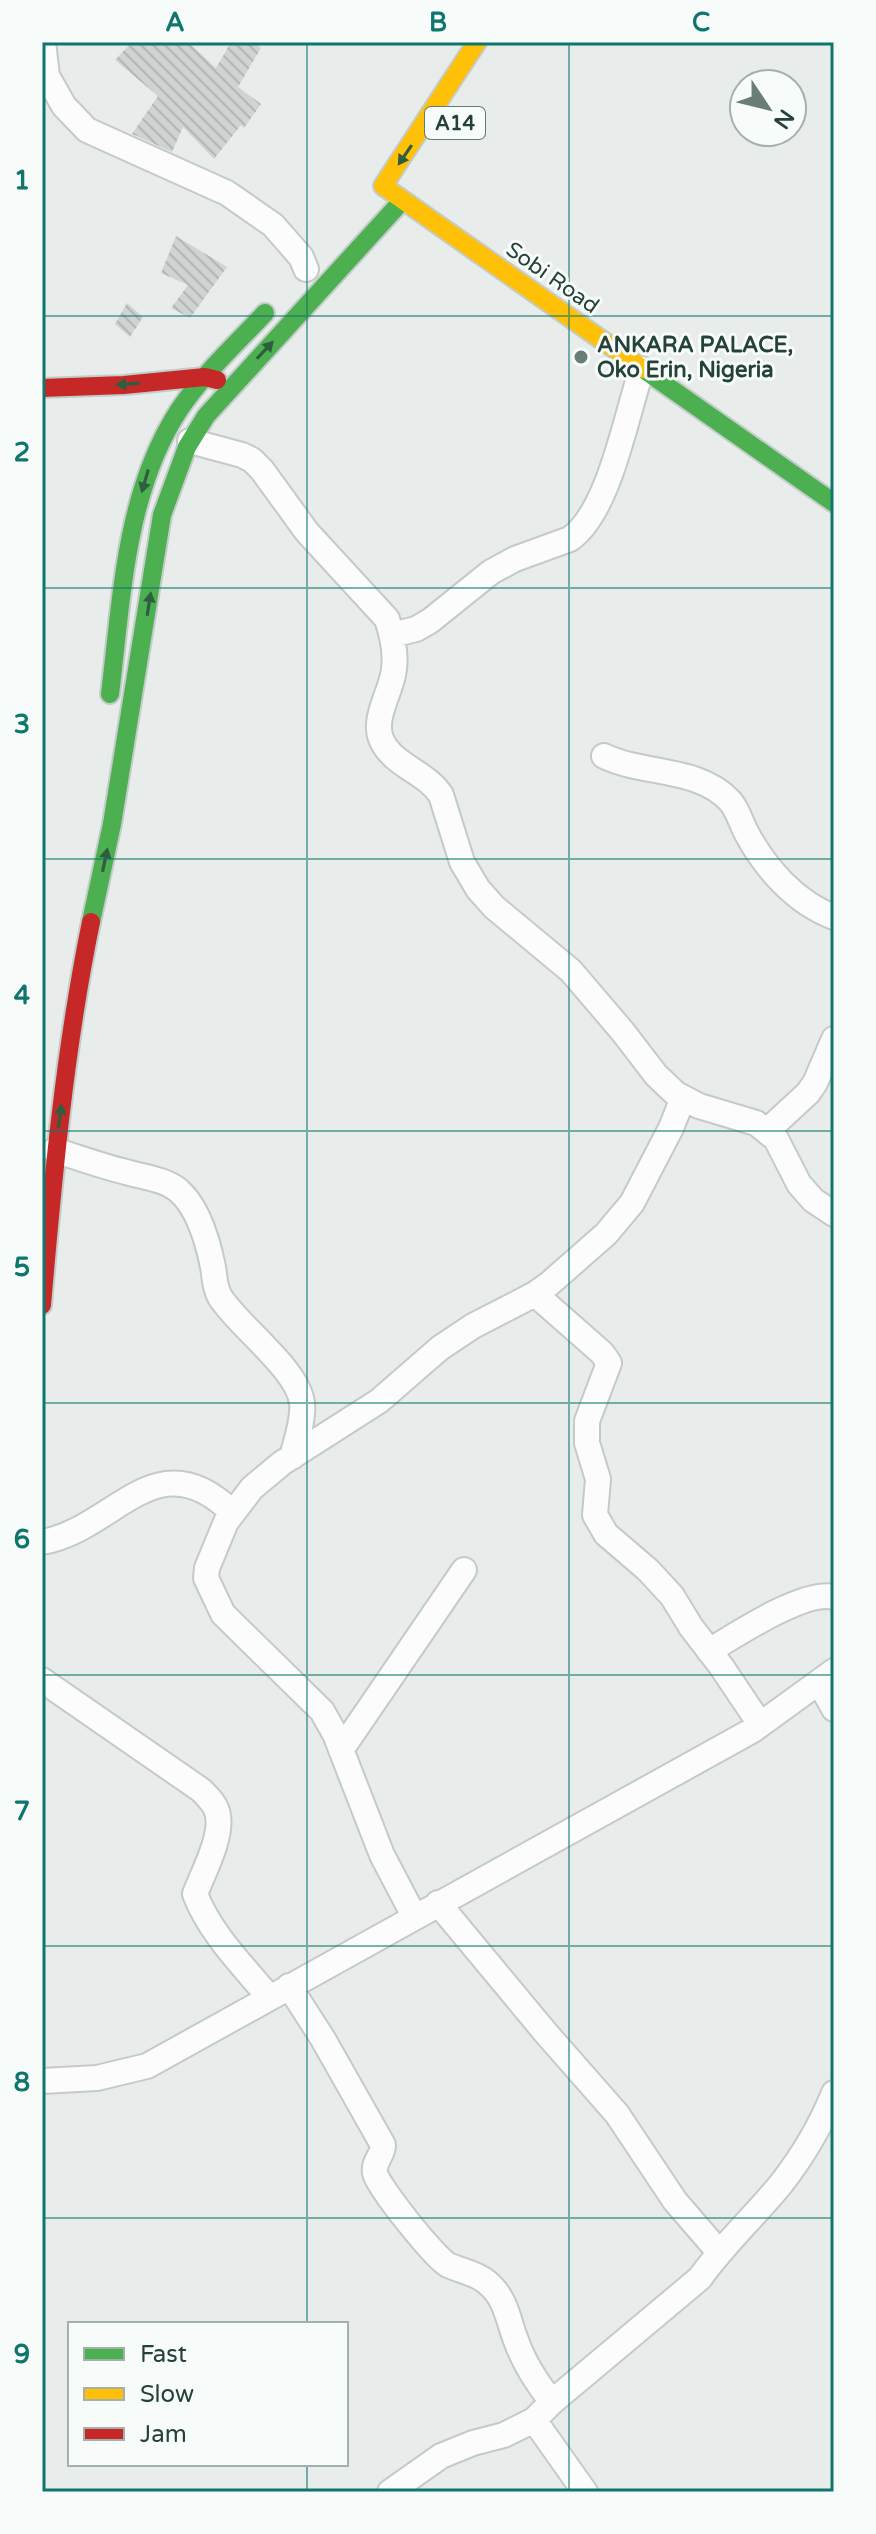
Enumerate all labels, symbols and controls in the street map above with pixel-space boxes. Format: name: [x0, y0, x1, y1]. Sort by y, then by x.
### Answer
text: A: [165, 7, 185, 38]
text: B: [429, 7, 447, 38]
text: C: [692, 7, 710, 38]
north arrow: [728, 68, 808, 148]
text: N: [768, 104, 799, 134]
road number: A14: [425, 107, 485, 139]
one-way arrow: [397, 144, 412, 165]
text: 1: [14, 165, 30, 196]
street label: Sobi Road: [501, 236, 604, 319]
place label: ANKARA PALACE, Oko Erin, Nigeria: [597, 332, 793, 383]
one-way arrow: [256, 340, 274, 359]
marker: ANKARA PALACE, Oko Erin, Nigeria: [572, 348, 590, 366]
one-way arrow: [115, 378, 140, 391]
text: 2: [14, 437, 30, 468]
one-way arrow: [138, 469, 151, 493]
one-way arrow: [143, 591, 155, 616]
text: 3: [14, 709, 30, 740]
one-way arrow: [99, 848, 112, 873]
text: 4: [14, 980, 30, 1011]
one-way arrow: [54, 1104, 67, 1129]
text: 5: [14, 1252, 30, 1283]
text: 6: [14, 1524, 30, 1555]
text: 7: [14, 1796, 30, 1827]
text: 8: [14, 2067, 30, 2098]
legend: [68, 2322, 348, 2466]
text: 9: [14, 2339, 30, 2370]
text: Fast: [140, 2340, 187, 2369]
text: Slow: [140, 2380, 194, 2409]
text: Jam: [140, 2420, 187, 2449]

